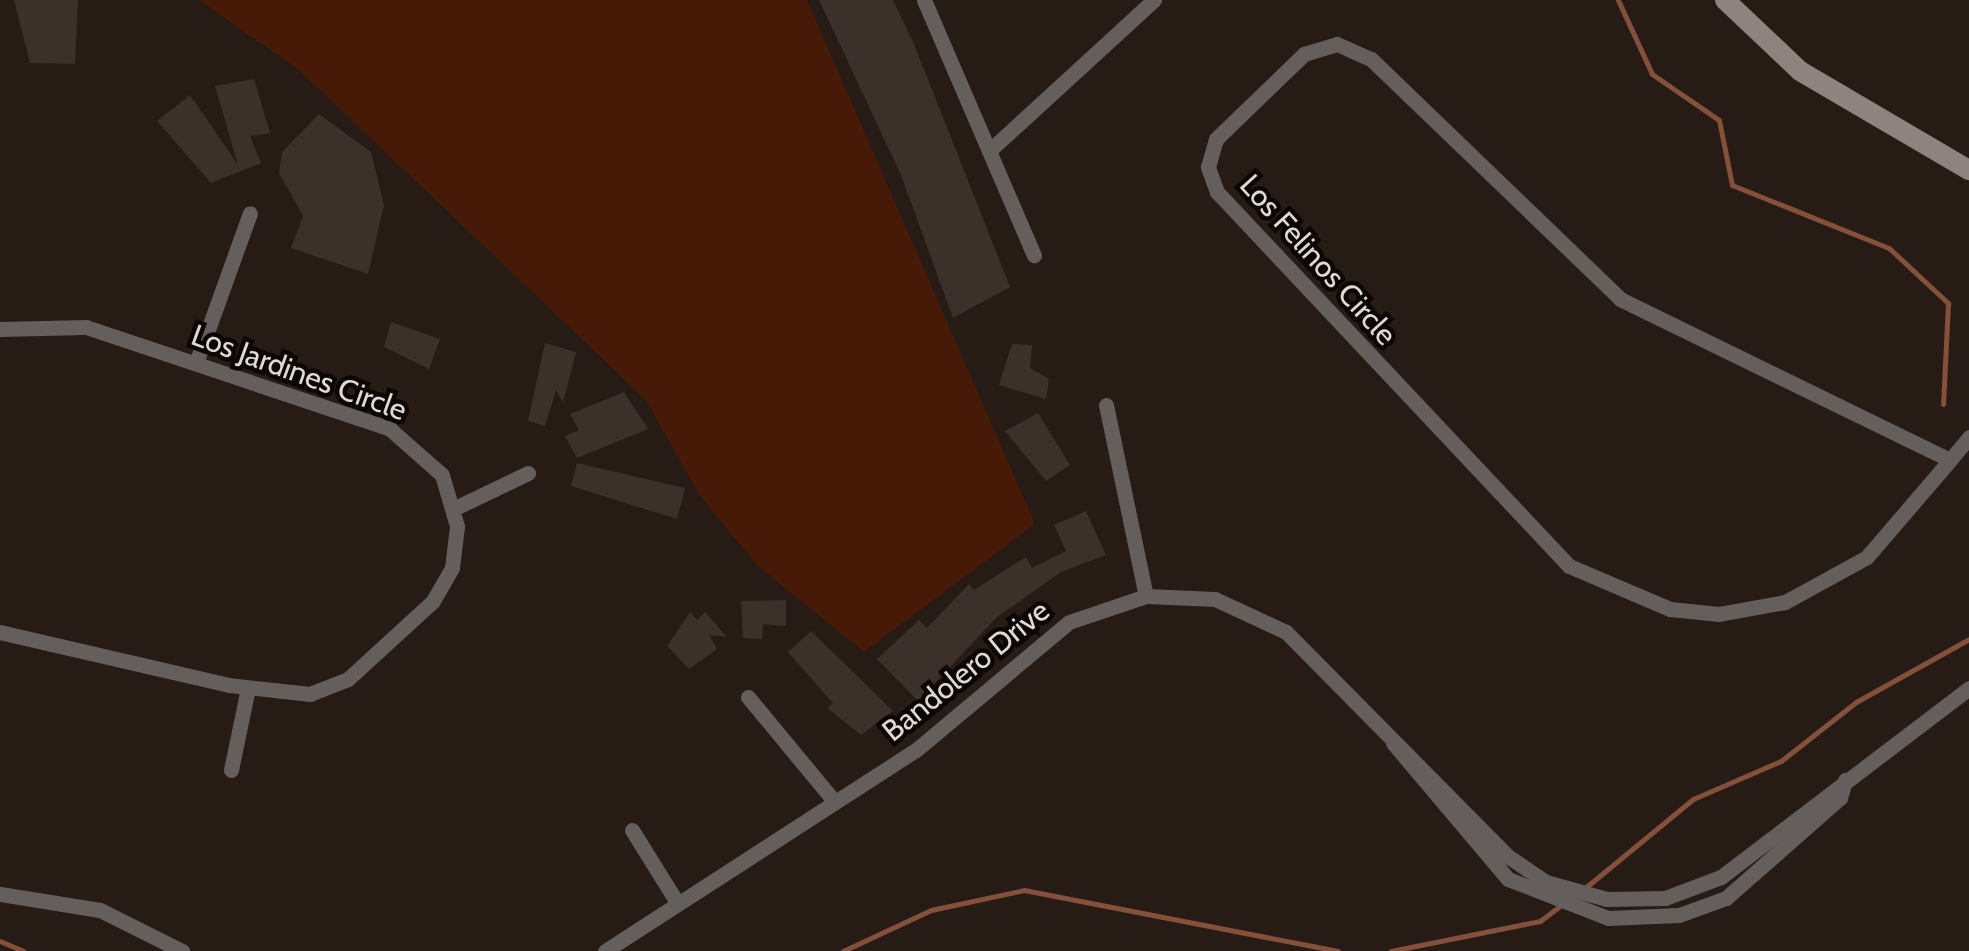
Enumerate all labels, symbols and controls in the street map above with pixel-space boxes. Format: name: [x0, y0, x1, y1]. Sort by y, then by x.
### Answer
street label: Los Felinos Circle: [1232, 167, 1404, 353]
street label: Los Jardines Circle: [187, 317, 411, 429]
street label: Bandolero Drive: [875, 593, 1057, 749]

